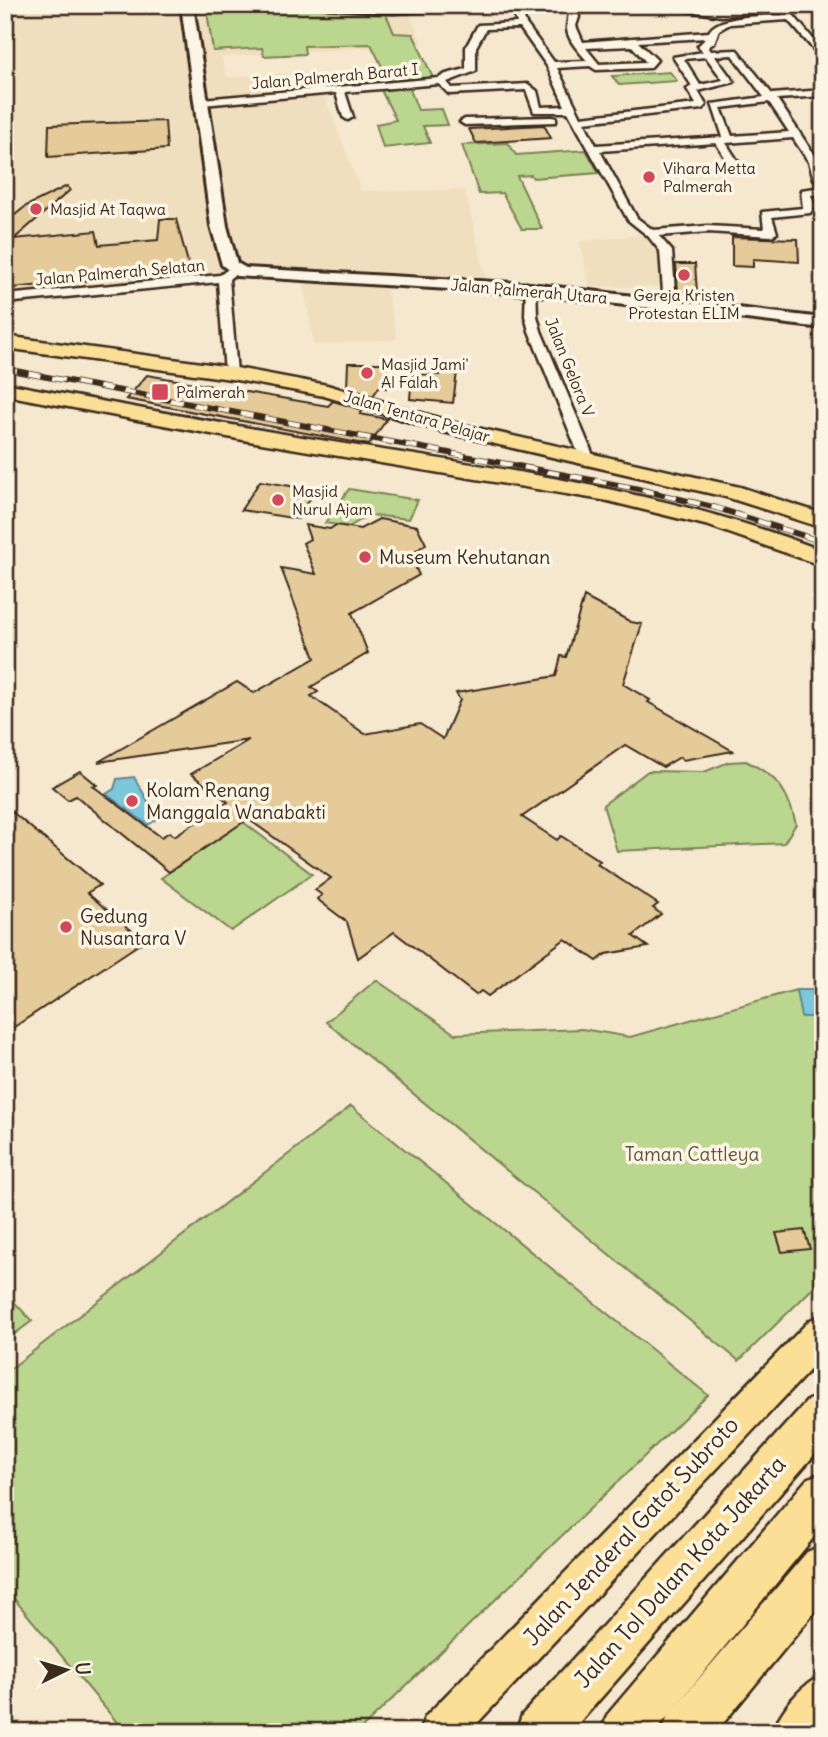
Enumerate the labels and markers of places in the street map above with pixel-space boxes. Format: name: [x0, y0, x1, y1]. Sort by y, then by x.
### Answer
place label: Vihara Metta Palmerah: [663, 158, 756, 196]
marker: Vihara Metta Palmerah: [641, 169, 657, 185]
place label: Masjid At Taqwa: [50, 199, 166, 219]
marker: Masjid At Taqwa: [28, 201, 44, 217]
marker: Gereja Kristen Protestan ELIM: [676, 267, 692, 283]
place label: Gereja Kristen Protestan ELIM: [628, 285, 740, 323]
place label: Masjid Jami' Al Falah: [381, 354, 469, 392]
marker: Masjid Jami' Al Falah: [359, 365, 375, 381]
marker: Palmerah: [150, 382, 170, 402]
place label: Palmerah: [176, 382, 245, 402]
place label: Masjid Nurul Ajam: [292, 481, 373, 519]
marker: Masjid Nurul Ajam: [270, 492, 286, 508]
place label: Museum Kehutanan: [379, 545, 550, 569]
marker: Museum Kehutanan: [357, 549, 373, 565]
place label: Kolam Renang Manggala Wanabakti: [146, 778, 326, 824]
marker: Kolam Renang Manggala Wanabakti: [124, 793, 140, 809]
place label: Gedung Nusantara V: [80, 904, 187, 950]
marker: Gedung Nusantara V: [58, 919, 74, 935]

